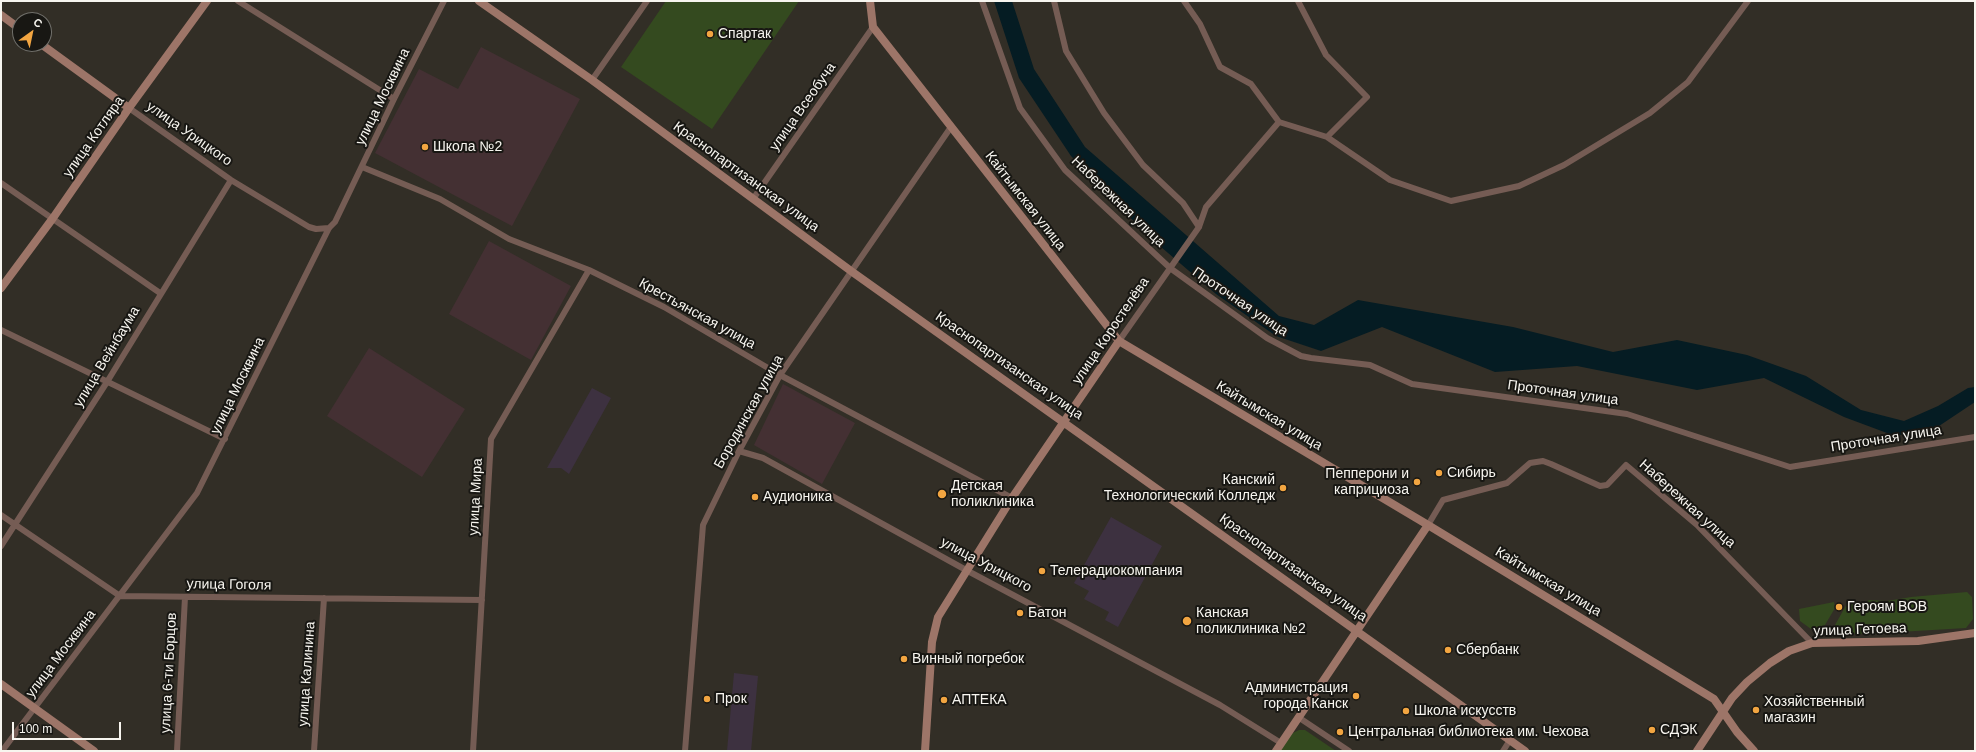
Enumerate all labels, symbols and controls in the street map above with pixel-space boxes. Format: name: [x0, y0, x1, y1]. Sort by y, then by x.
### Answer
north arrow: [12, 12, 52, 52]
text: С: [31, 16, 45, 30]
place label: Спартак: [718, 26, 771, 42]
marker: Спартак: [705, 29, 715, 39]
street label: улица Москвина: [352, 46, 414, 148]
street label: улица Всеобуча: [766, 60, 840, 154]
street label: улица Котляра: [60, 93, 128, 181]
street label: улица Урицкого: [143, 98, 235, 170]
street label: Краснопартизанская улица: [670, 118, 822, 236]
place label: Школа №2: [433, 139, 502, 155]
marker: Школа №2: [420, 142, 430, 152]
street label: Кайтымская улица: [981, 148, 1069, 254]
street label: Набережная улица: [1068, 153, 1168, 251]
street label: Проточная улица: [1189, 264, 1291, 340]
street label: улица Коростелёва: [1069, 274, 1153, 388]
street label: Крестьянская улица: [636, 275, 758, 353]
street label: улица Вейнбаума: [70, 304, 144, 410]
street label: Краснопартизанская улица: [932, 309, 1086, 423]
street label: улица Москвина: [207, 335, 269, 437]
street label: Бородинская улица: [711, 352, 787, 472]
street label: Проточная улица: [1506, 377, 1620, 409]
street label: Кайтымская улица: [1213, 378, 1325, 454]
street label: Проточная улица: [1829, 422, 1943, 456]
street label: Набережная улица: [1635, 456, 1739, 552]
street label: улица Мира: [466, 458, 486, 536]
place label: Сибирь: [1447, 465, 1496, 481]
place label: Пепперони и каприциоза: [1325, 466, 1409, 498]
marker: Сибирь: [1434, 468, 1444, 478]
place label: Канский Технологический Колледж: [1104, 472, 1275, 504]
marker: Пепперони и каприциоза: [1412, 477, 1422, 487]
place label: Детская поликлиника: [951, 478, 1034, 510]
marker: Канский Технологический Колледж: [1278, 483, 1288, 493]
marker: Детская поликлиника: [936, 488, 948, 500]
place label: Аудионика: [763, 489, 832, 505]
marker: Аудионика: [750, 492, 760, 502]
street label: Краснопартизанская улица: [1216, 511, 1370, 625]
street label: улица Урицкого: [938, 534, 1034, 596]
street label: Кайтымская улица: [1492, 544, 1604, 620]
place label: Телерадиокомпания: [1050, 563, 1183, 579]
marker: Телерадиокомпания: [1037, 566, 1047, 576]
street label: улица Гоголя: [186, 576, 272, 594]
place label: Героям ВОВ: [1847, 599, 1927, 615]
marker: Героям ВОВ: [1834, 602, 1844, 612]
place label: Батон: [1028, 605, 1066, 621]
place label: Канская поликлиника №2: [1196, 605, 1306, 638]
street label: улица Москвина: [22, 607, 100, 701]
marker: Батон: [1015, 608, 1025, 618]
street label: улица 6-ти Борцов: [157, 612, 181, 734]
marker: Канская поликлиника №2: [1181, 615, 1193, 627]
street label: улица Гетоева: [1813, 620, 1907, 640]
street label: улица Калинина: [295, 621, 319, 727]
place label: Сбербанк: [1456, 642, 1519, 658]
marker: Сбербанк: [1443, 645, 1453, 655]
place label: Винный погребок: [912, 651, 1024, 667]
marker: Винный погребок: [899, 654, 909, 664]
place label: Администрация города Канск: [1245, 680, 1348, 712]
place label: Прок: [715, 691, 747, 707]
marker: Администрация города Канск: [1351, 691, 1361, 701]
place label: АПТЕКА: [952, 692, 1007, 708]
marker: Прок: [702, 694, 712, 704]
place label: Хозяйственный магазин: [1764, 694, 1864, 726]
marker: АПТЕКА: [939, 695, 949, 705]
place label: Школа искусств: [1414, 703, 1516, 719]
marker: Хозяйственный магазин: [1751, 705, 1761, 715]
marker: Школа искусств: [1401, 706, 1411, 716]
scale bar: [14, 714, 123, 740]
text: 100 m: [19, 722, 52, 736]
place label: СДЭК: [1660, 722, 1698, 738]
place label: Центральная библиотека им. Чехова: [1348, 724, 1589, 740]
marker: СДЭК: [1647, 725, 1657, 735]
marker: Центральная библиотека им. Чехова: [1335, 727, 1345, 737]

